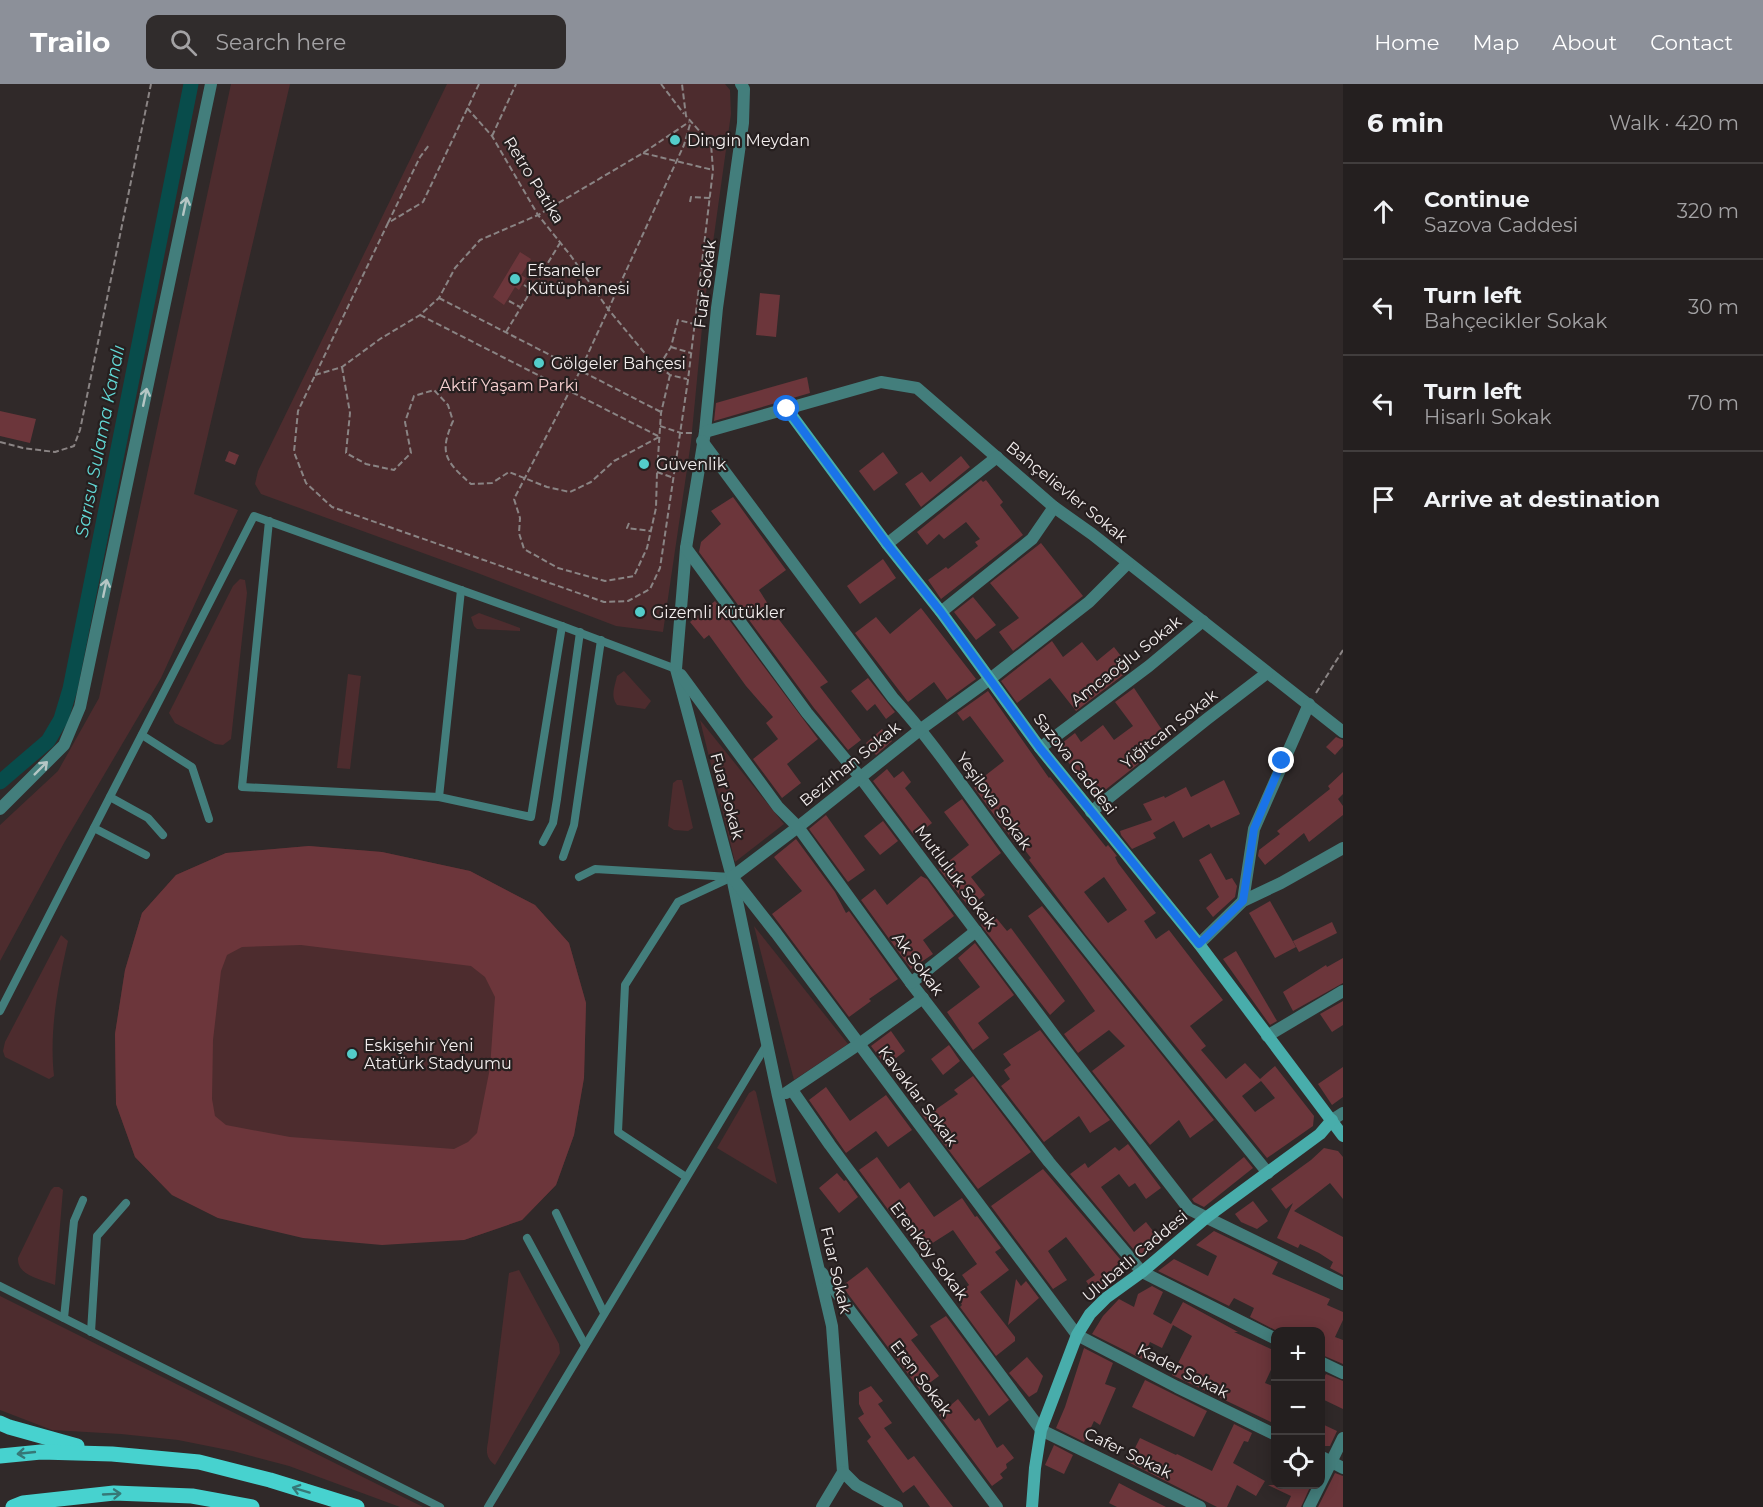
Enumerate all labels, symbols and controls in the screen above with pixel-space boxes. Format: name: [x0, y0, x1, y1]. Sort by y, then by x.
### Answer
search box: [146, 15, 566, 69]
text: Trailo: [30, 25, 110, 59]
icon: search: [167, 26, 200, 59]
text: Search here: [215, 29, 346, 56]
text: Home: [1374, 30, 1439, 55]
text: Map: [1472, 30, 1519, 55]
text: About: [1552, 30, 1617, 55]
text: Contact: [1650, 30, 1733, 55]
text: 6 min: [1367, 107, 1444, 139]
text: Walk · 420 m: [1609, 111, 1739, 135]
place label: Dingin Meydan: [687, 131, 810, 150]
street label: Retro Patika: [500, 133, 568, 227]
marker: Dingin Meydan: [668, 133, 682, 147]
text: Continue: [1424, 186, 1530, 213]
icon: ahead: [1367, 195, 1400, 228]
one-way arrow: [180, 197, 191, 216]
text: 320 m: [1677, 199, 1739, 223]
text: Sazova Caddesi: [1424, 213, 1578, 237]
street label: Fuar Sokak: [690, 238, 720, 329]
place label: Efsaneler Kütüphanesi: [527, 261, 630, 298]
marker: Efsaneler Kütüphanesi: [508, 272, 522, 286]
text: Turn left: [1424, 282, 1522, 309]
icon: left: [1367, 291, 1400, 324]
text: 30 m: [1688, 295, 1739, 319]
text: Bahçecikler Sokak: [1424, 309, 1607, 333]
water label: Sarısu Sulama Kanalı: [71, 343, 129, 539]
place label: Gölgeler Bahçesi: [551, 354, 686, 373]
marker: Gölgeler Bahçesi: [532, 356, 546, 370]
park label: Aktif Yaşam Parkı: [439, 376, 579, 395]
text: Turn left: [1424, 378, 1522, 405]
icon: left: [1367, 387, 1400, 420]
one-way arrow: [140, 388, 151, 407]
text: 70 m: [1688, 391, 1739, 415]
route start: [773, 395, 799, 421]
text: Hisarlı Sokak: [1424, 405, 1551, 429]
street label: Bahçelievler Sokak: [1003, 437, 1132, 547]
place label: Güvenlik: [656, 455, 727, 474]
marker: Güvenlik: [637, 457, 651, 471]
icon: arrive: [1367, 483, 1400, 516]
text: Arrive at destination: [1424, 486, 1660, 513]
one-way arrow: [100, 579, 111, 598]
place label: Gizemli Kütükler: [652, 603, 785, 622]
marker: Gizemli Kütükler: [633, 605, 647, 619]
street label: Amcaoğlu Sokak: [1067, 612, 1186, 710]
street label: Yiğitcan Sokak: [1117, 685, 1221, 773]
street label: Sazova Caddesi: [1030, 710, 1120, 818]
street label: Bezirhan Sokak: [796, 717, 904, 810]
route end: [1268, 747, 1294, 773]
street label: Yeşilova Sokak: [952, 749, 1036, 854]
street label: Fuar Sokak: [706, 751, 748, 842]
one-way arrow: [34, 760, 48, 775]
street label: Mutluluk Sokak: [911, 821, 1001, 933]
street label: Ak Sokak: [888, 929, 948, 999]
place label: Eskişehir Yeni Atatürk Stadyumu: [364, 1036, 512, 1073]
street label: Kavaklar Sokak: [874, 1042, 962, 1150]
marker: Eskişehir Yeni Atatürk Stadyumu: [345, 1047, 359, 1061]
street label: Erenköy Sokak: [886, 1198, 972, 1304]
street label: Ulubatlı Caddesi: [1079, 1206, 1191, 1306]
street label: Fuar Sokak: [817, 1225, 855, 1316]
map controls: [1271, 1327, 1325, 1489]
button: +: [1271, 1327, 1325, 1381]
street label: Eren Sokak: [886, 1336, 956, 1420]
street label: Kader Sokak: [1134, 1340, 1232, 1402]
button: −: [1271, 1381, 1325, 1435]
street label: Cafer Sokak: [1081, 1424, 1175, 1482]
button: locate: [1271, 1435, 1325, 1489]
one-way arrow: [17, 1448, 37, 1459]
one-way arrow: [292, 1484, 311, 1495]
one-way arrow: [102, 1489, 122, 1500]

